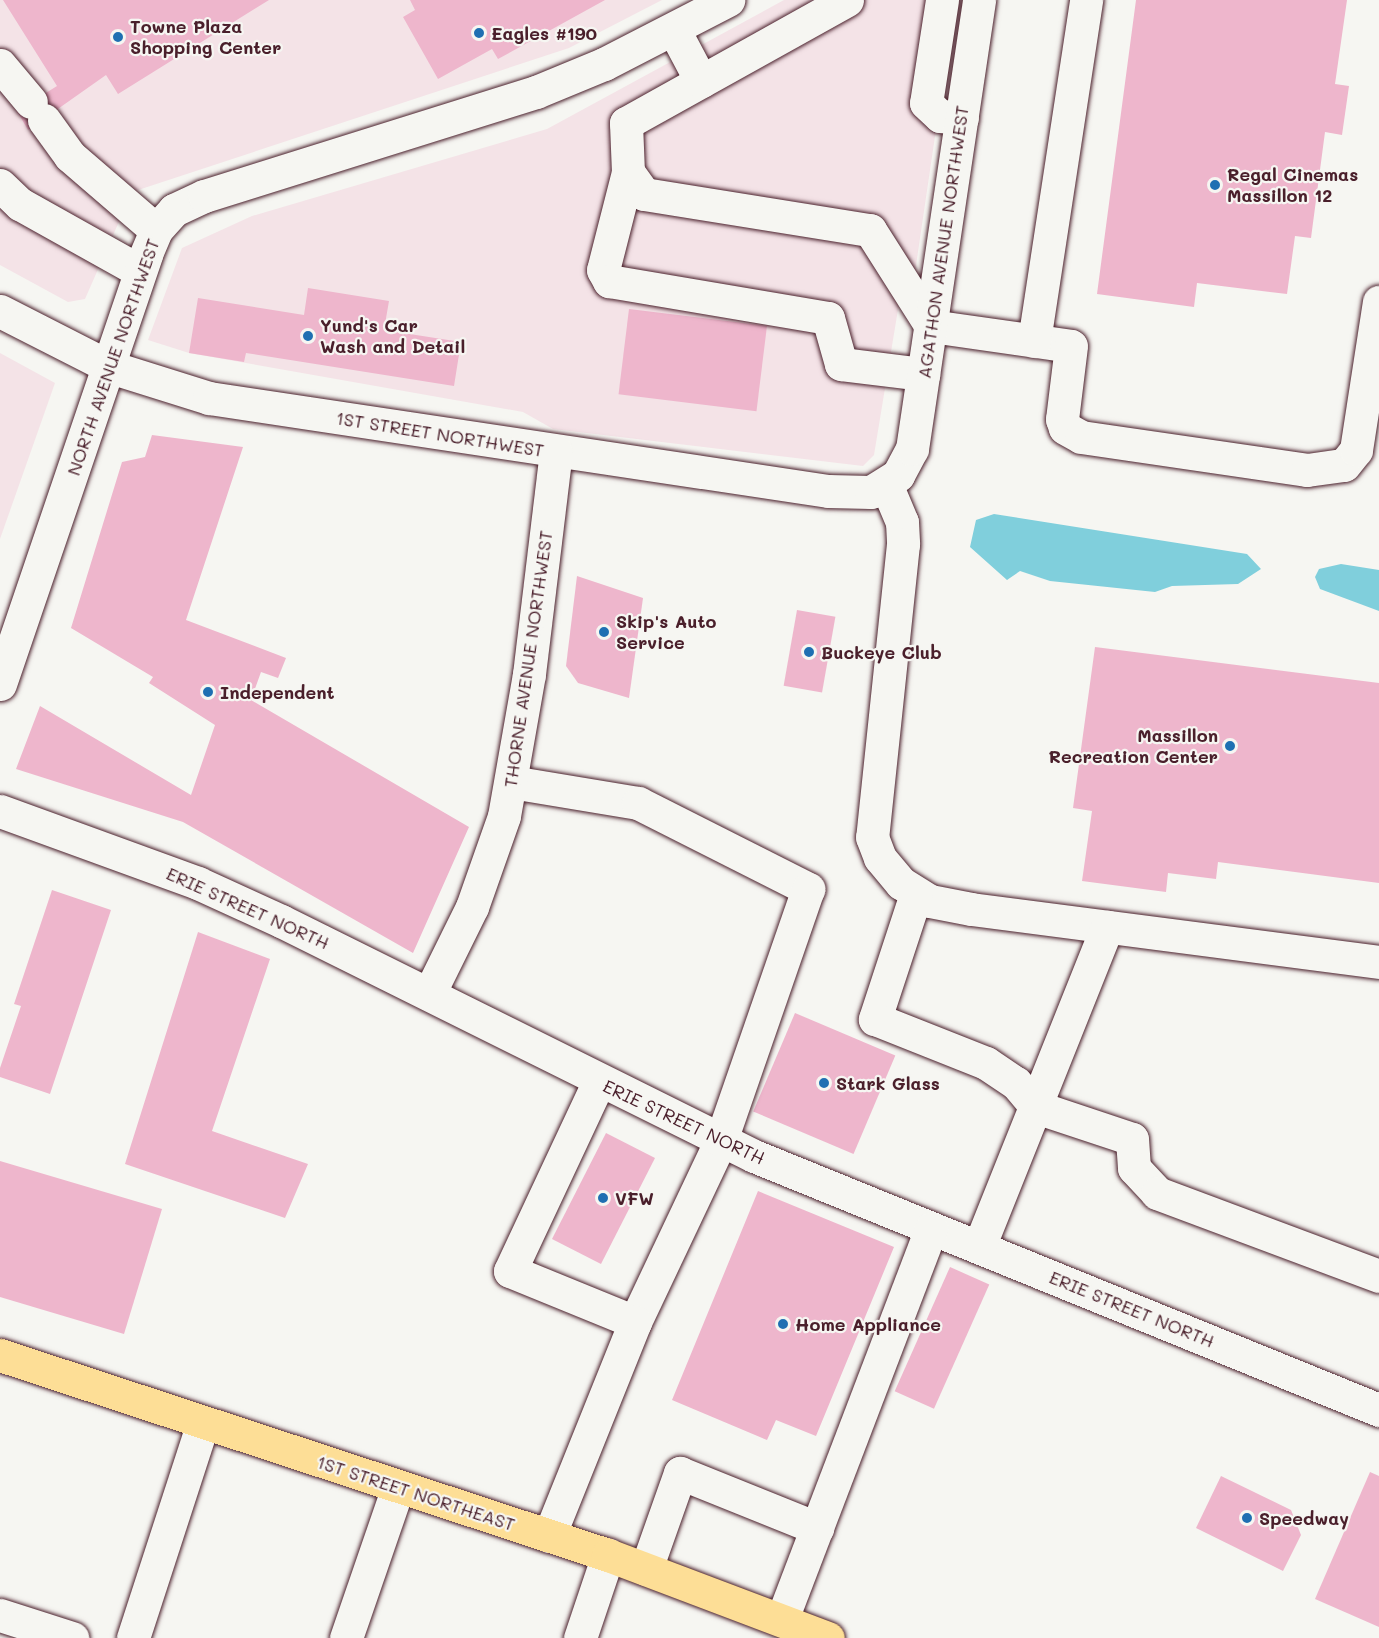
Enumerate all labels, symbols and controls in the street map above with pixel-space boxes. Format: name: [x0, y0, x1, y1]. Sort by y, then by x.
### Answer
place label: Towne Plaza Shopping Center: [130, 16, 281, 58]
place label: Eagles #190: [491, 22, 597, 44]
marker: Eagles #190: [472, 26, 486, 40]
marker: Towne Plaza Shopping Center: [111, 30, 125, 44]
street label: AGATHON AVENUE NORTHWEST: [913, 104, 973, 380]
place label: Regal Cinemas Massillon 12: [1227, 164, 1358, 207]
marker: Regal Cinemas Massillon 12: [1208, 178, 1222, 192]
street label: NORTH AVENUE NORTHWEST: [62, 236, 164, 478]
place label: Yund's Car Wash and Detail: [320, 315, 465, 358]
marker: Yund's Car Wash and Detail: [301, 329, 315, 343]
street label: 1ST STREET NORTHWEST: [334, 407, 546, 461]
street label: THORNE AVENUE NORTHWEST: [499, 529, 557, 789]
place label: Skip's Auto Service: [616, 611, 717, 654]
marker: Skip's Auto Service: [597, 625, 611, 639]
place label: Buckeye Club: [821, 641, 942, 663]
marker: Buckeye Club: [802, 645, 816, 659]
place label: Independent: [220, 681, 334, 703]
marker: Independent: [201, 685, 215, 699]
place label: Massillon Recreation Center: [1049, 725, 1218, 768]
marker: Massillon Recreation Center: [1223, 739, 1237, 753]
street label: ERIE STREET NORTH: [163, 862, 333, 954]
place label: Stark Glass: [836, 1072, 940, 1094]
street label: ERIE STREET NORTH: [600, 1075, 768, 1169]
marker: Stark Glass: [817, 1076, 831, 1090]
place label: VFW: [615, 1187, 654, 1209]
marker: VFW: [596, 1191, 610, 1205]
street label: ERIE STREET NORTH: [1046, 1266, 1218, 1352]
place label: Home Appliance: [795, 1313, 941, 1335]
marker: Home Appliance: [776, 1317, 790, 1331]
street label: 1ST STREET NORTHEAST: [314, 1451, 518, 1535]
place label: Speedway: [1259, 1507, 1349, 1529]
marker: Speedway: [1240, 1511, 1254, 1525]

